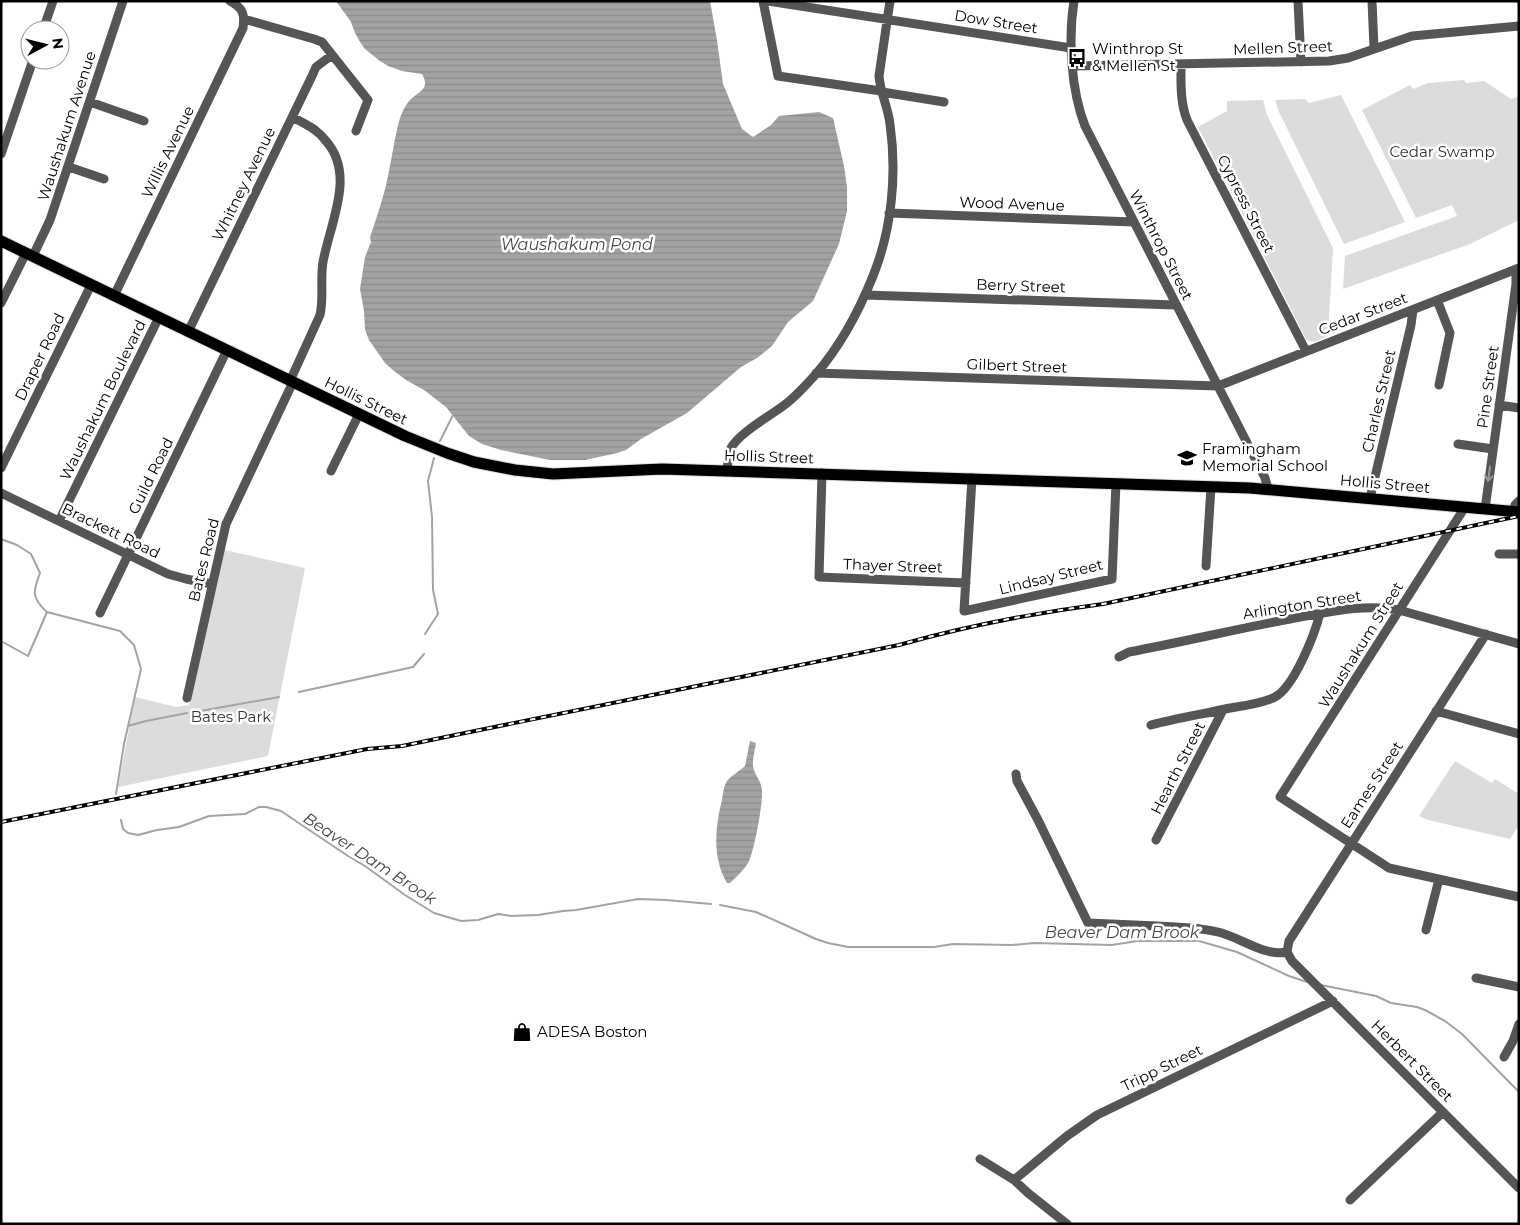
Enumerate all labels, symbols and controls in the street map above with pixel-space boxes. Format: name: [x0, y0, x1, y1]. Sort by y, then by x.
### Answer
street label: Dow Street: [953, 6, 1039, 37]
north arrow: [20, 20, 70, 70]
street label: Mellen Street: [1233, 36, 1333, 59]
text: N: [48, 37, 68, 50]
place label: Winthrop St & Mellen St: [1092, 39, 1183, 75]
bus stop icon: Winthrop St & Mellen St: [1066, 47, 1088, 69]
street label: Waushakum Avenue: [33, 49, 100, 203]
street label: Willis Avenue: [137, 102, 198, 201]
street label: Whitney Avenue: [208, 124, 279, 244]
park label: Cedar Swamp: [1389, 142, 1495, 161]
street label: Cypress Street: [1214, 151, 1279, 256]
street label: Winthrop Street: [1125, 186, 1197, 303]
street label: Wood Avenue: [959, 192, 1065, 215]
water label: Waushakum Pond: [501, 235, 653, 254]
street label: Berry Street: [976, 274, 1066, 297]
street label: Cedar Street: [1316, 288, 1410, 339]
street label: Draper Road: [10, 310, 69, 404]
street label: Waushakum Boulevard: [55, 316, 150, 483]
street label: Pine Street: [1472, 344, 1503, 429]
street label: Charles Street: [1357, 347, 1400, 454]
street label: Gilbert Street: [966, 354, 1068, 377]
street label: Hollis Street: [321, 372, 411, 429]
street label: Guild Road: [124, 434, 177, 517]
place label: Framingham Memorial School: [1202, 439, 1328, 475]
street label: Hollis Street: [724, 445, 814, 468]
school or university icon: Framingham Memorial School: [1176, 447, 1198, 469]
one-way arrow: [1484, 465, 1494, 481]
street label: Hollis Street: [1339, 470, 1431, 497]
street label: Brackett Road: [59, 499, 163, 562]
street label: Bates Road: [184, 516, 223, 604]
street label: Thayer Street: [843, 554, 943, 577]
street label: Lindsay Street: [997, 554, 1105, 599]
street label: Waushakum Street: [1314, 578, 1407, 711]
street label: Arlington Street: [1241, 586, 1363, 623]
park label: Bates Park: [191, 707, 271, 726]
street label: Hearth Street: [1146, 718, 1209, 817]
street label: Eames Street: [1336, 737, 1407, 832]
water label: Beaver Dam Brook: [300, 808, 441, 909]
water label: Beaver Dam Brook: [1045, 923, 1201, 942]
street label: Herbert Street: [1367, 1016, 1457, 1106]
shop icon: ADESA Boston: [511, 1021, 533, 1043]
place label: ADESA Boston: [537, 1022, 647, 1041]
street label: Tripp Street: [1118, 1040, 1205, 1095]

